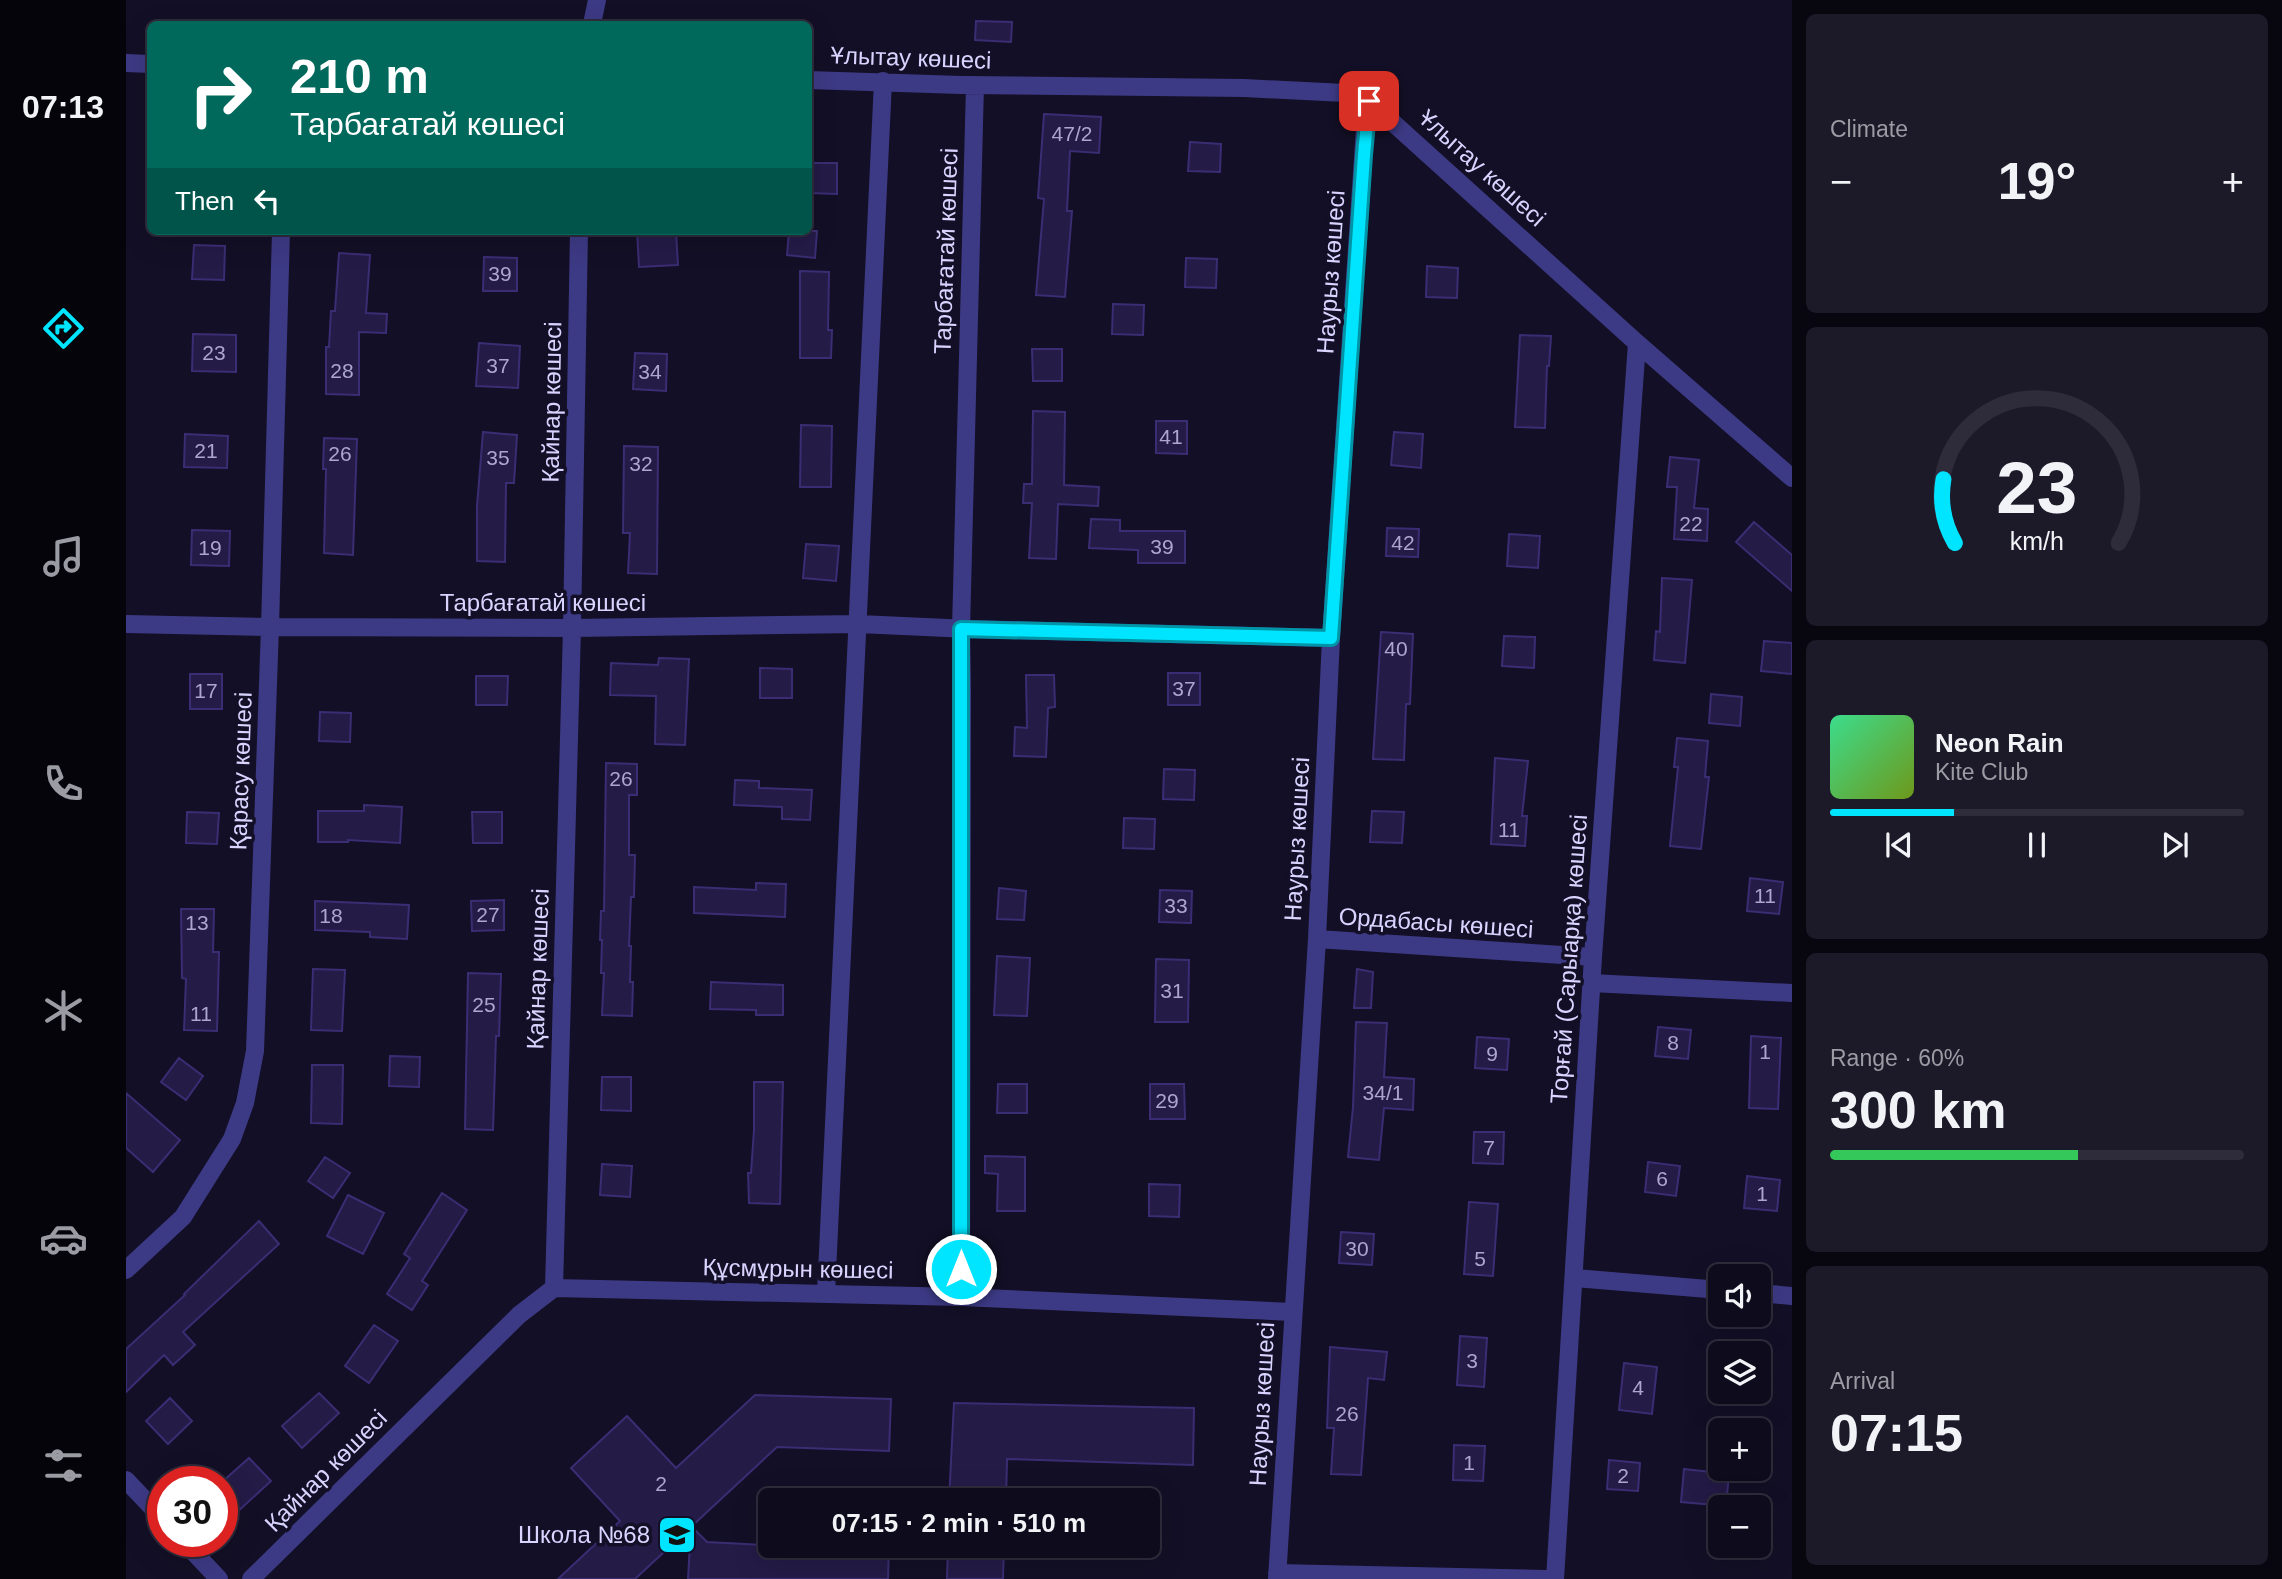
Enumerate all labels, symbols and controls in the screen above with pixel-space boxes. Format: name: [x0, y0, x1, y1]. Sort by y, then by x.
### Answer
street label: Ұлытау көшесі: [830, 41, 992, 74]
icon: right: [175, 49, 266, 140]
text: 210 m: [290, 49, 429, 103]
pin: [1339, 71, 1399, 131]
icon: arrive: [1350, 82, 1388, 120]
text: 07:13: [22, 89, 104, 125]
street label: Ұлытау көшесі: [1414, 104, 1551, 231]
text: Тарбағатай көшесі: [290, 106, 565, 142]
text: Climate: [1830, 116, 1908, 142]
house number: 47/2: [1052, 122, 1092, 145]
street label: Тарбағатай көшесі: [928, 147, 963, 355]
text: 19°: [1998, 152, 2076, 210]
text: −: [1830, 161, 1852, 203]
text: +: [2222, 161, 2244, 203]
icon: left: [248, 182, 286, 220]
text: Then: [175, 186, 234, 216]
street label: Наурыз көшесі: [1311, 189, 1350, 355]
house number: 39: [488, 262, 512, 285]
icon: directions: [39, 304, 88, 353]
street label: Қайнар көшесі: [537, 321, 566, 483]
house number: 23: [202, 341, 226, 364]
house number: 37: [486, 354, 510, 377]
house number: 28: [330, 359, 354, 382]
house number: 34: [638, 360, 662, 383]
house number: 41: [1159, 425, 1183, 448]
house number: 21: [194, 439, 218, 462]
house number: 26: [328, 442, 352, 465]
house number: 35: [486, 446, 510, 469]
text: 23: [1997, 447, 2077, 528]
house number: 32: [629, 452, 653, 475]
house number: 22: [1679, 512, 1703, 535]
text: km/h: [2010, 526, 2064, 554]
house number: 42: [1391, 531, 1415, 554]
icon: music: [39, 532, 88, 581]
house number: 39: [1150, 535, 1174, 558]
house number: 19: [198, 536, 222, 559]
street label: Тарбағатай көшесі: [440, 589, 646, 616]
house number: 40: [1384, 637, 1408, 660]
house number: 37: [1172, 677, 1196, 700]
house number: 17: [194, 679, 218, 702]
street label: Қарасу көшесі: [224, 691, 257, 851]
text: Neon Rain: [1935, 728, 2064, 758]
street label: Наурыз көшесі: [1279, 756, 1314, 922]
icon: phone: [39, 759, 88, 808]
text: Kite Club: [1935, 759, 2028, 785]
house number: 26: [609, 767, 633, 790]
street label: Торғай (Сарыарқа) көшесі: [1545, 813, 1592, 1105]
house number: 11: [1498, 818, 1520, 841]
icon: previous: [1880, 826, 1918, 864]
icon: pause: [2018, 826, 2056, 864]
icon: next: [2156, 826, 2194, 864]
house number: 11: [1754, 884, 1776, 907]
street label: Қайнар көшесі: [521, 888, 554, 1050]
house number: 33: [1164, 894, 1188, 917]
street label: Ордабасы көшесі: [1338, 902, 1534, 943]
house number: 27: [476, 903, 500, 926]
house number: 18: [319, 904, 343, 927]
house number: 13: [185, 911, 209, 934]
house number: 31: [1160, 979, 1184, 1002]
icon: climate: [39, 986, 88, 1035]
house number: 25: [472, 993, 496, 1016]
house number: 11: [190, 1002, 212, 1025]
house number: 8: [1667, 1031, 1679, 1054]
house number: 1: [1759, 1040, 1771, 1063]
house number: 9: [1486, 1042, 1498, 1065]
text: Range · 60%: [1830, 1045, 1964, 1071]
house number: 34/1: [1363, 1081, 1403, 1104]
text: 300 km: [1830, 1081, 2006, 1139]
house number: 29: [1155, 1089, 1179, 1112]
house number: 7: [1483, 1136, 1495, 1159]
house number: 6: [1656, 1167, 1668, 1190]
house number: 1: [1756, 1182, 1768, 1205]
icon: car: [39, 1214, 88, 1263]
position arrow: [924, 1232, 998, 1306]
house number: 30: [1345, 1237, 1369, 1260]
house number: 5: [1474, 1247, 1486, 1270]
street label: Құсмұрын көшесі: [702, 1253, 894, 1284]
map controls: [1708, 1264, 1771, 1558]
button: sound: [1708, 1264, 1771, 1327]
street label: Наурыз көшесі: [1244, 1321, 1279, 1487]
button: layers: [1708, 1341, 1771, 1404]
house number: 3: [1466, 1349, 1478, 1372]
text: Arrival: [1830, 1368, 1895, 1394]
house number: 4: [1632, 1376, 1644, 1399]
house number: 26: [1335, 1402, 1359, 1425]
street label: Қайнар көшесі: [259, 1404, 392, 1537]
text: 07:15: [1830, 1404, 1963, 1462]
button: +: [1708, 1418, 1771, 1481]
icon: filters: [39, 1441, 88, 1490]
house number: 1: [1463, 1451, 1475, 1474]
house number: 2: [1617, 1464, 1629, 1487]
speed limit sign: 30: [147, 1466, 238, 1557]
house number: 2: [655, 1472, 667, 1495]
button: −: [1708, 1495, 1771, 1558]
text: 07:15 · 2 min · 510 m: [832, 1508, 1086, 1538]
school or university icon: Школа №68: [656, 1514, 698, 1556]
place label: Школа №68: [518, 1521, 650, 1548]

